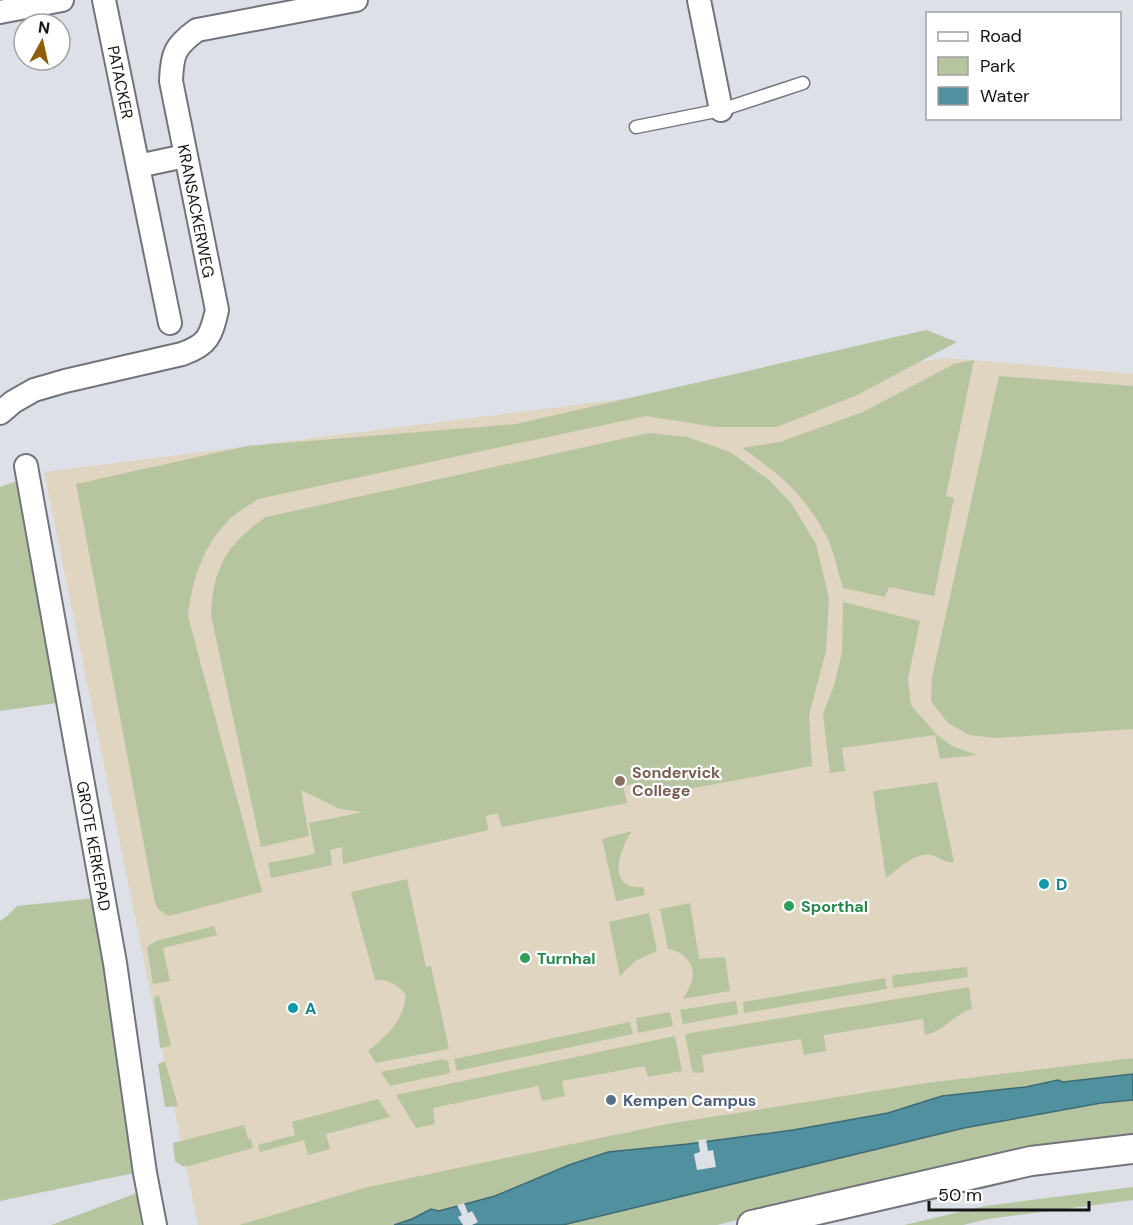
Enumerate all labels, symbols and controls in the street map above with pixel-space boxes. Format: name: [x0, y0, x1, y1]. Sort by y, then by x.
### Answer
north arrow: [12, 12, 72, 72]
legend: [926, 12, 1121, 120]
text: N: [37, 16, 51, 39]
text: Road: [980, 24, 1022, 48]
street label: PATACKER: [103, 44, 139, 121]
text: Park: [980, 54, 1016, 78]
text: Water: [980, 84, 1030, 108]
street label: KRANSACKERWEG: [173, 142, 219, 280]
place label: Sondervick College: [632, 762, 721, 801]
marker: Sondervick College: [613, 774, 627, 788]
street label: GROTE KERKEPAD: [72, 779, 116, 913]
place label: D: [1056, 874, 1067, 895]
marker: D: [1037, 877, 1051, 891]
place label: Sporthal: [801, 896, 868, 917]
marker: Sporthal: [782, 899, 796, 913]
place label: Turnhal: [537, 948, 596, 969]
marker: Turnhal: [518, 951, 532, 965]
place label: A: [305, 998, 316, 1019]
marker: A: [286, 1001, 300, 1015]
place label: Kempen Campus: [623, 1090, 756, 1111]
marker: Kempen Campus: [604, 1093, 618, 1107]
scale bar: [929, 1174, 1090, 1212]
text: 50 m: [938, 1183, 982, 1207]

